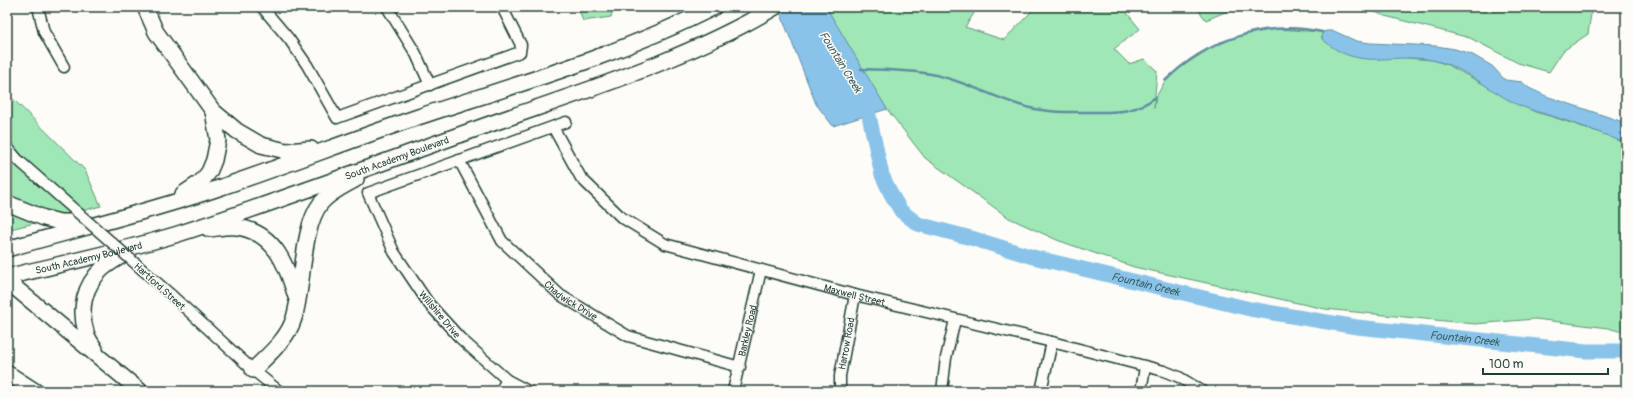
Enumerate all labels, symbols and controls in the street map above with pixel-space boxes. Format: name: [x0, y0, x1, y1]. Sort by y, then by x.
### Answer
water label: Fountain Creek: [817, 29, 865, 96]
street label: South Academy Boulevard: [344, 134, 451, 183]
street label: South Academy Boulevard: [34, 239, 144, 277]
street label: Hartford Street: [131, 261, 188, 314]
water label: Fountain Creek: [1110, 270, 1182, 299]
street label: Chadwick Drive: [541, 278, 599, 323]
street label: Maxwell Street: [823, 282, 887, 309]
street label: Willshire Drive: [416, 289, 462, 341]
street label: Barkley Road: [736, 304, 760, 358]
street label: Harrow Road: [836, 317, 858, 371]
water label: Fountain Creek: [1429, 329, 1501, 349]
scale bar: [1483, 350, 1608, 376]
text: 100 m: [1489, 357, 1524, 372]

